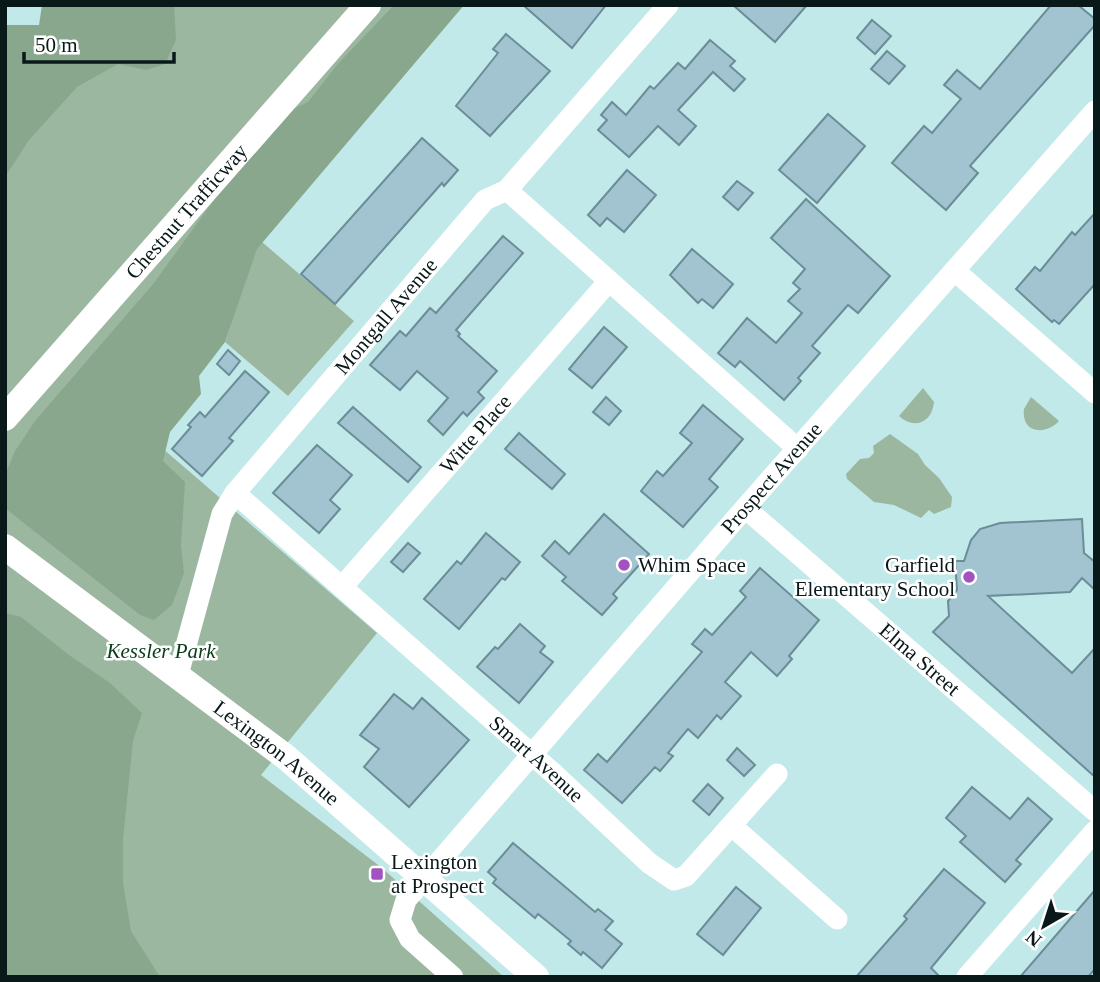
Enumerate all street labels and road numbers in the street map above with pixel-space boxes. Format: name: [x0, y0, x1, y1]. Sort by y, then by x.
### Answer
street label: Chestnut Trafficway: [121, 139, 253, 284]
street label: Montgall Avenue: [330, 253, 442, 379]
street label: Witte Place: [435, 390, 516, 478]
street label: Prospect Avenue: [716, 417, 827, 539]
street label: Elma Street: [875, 618, 965, 701]
street label: Lexington Avenue: [209, 695, 344, 811]
street label: Smart Avenue: [484, 711, 588, 807]

